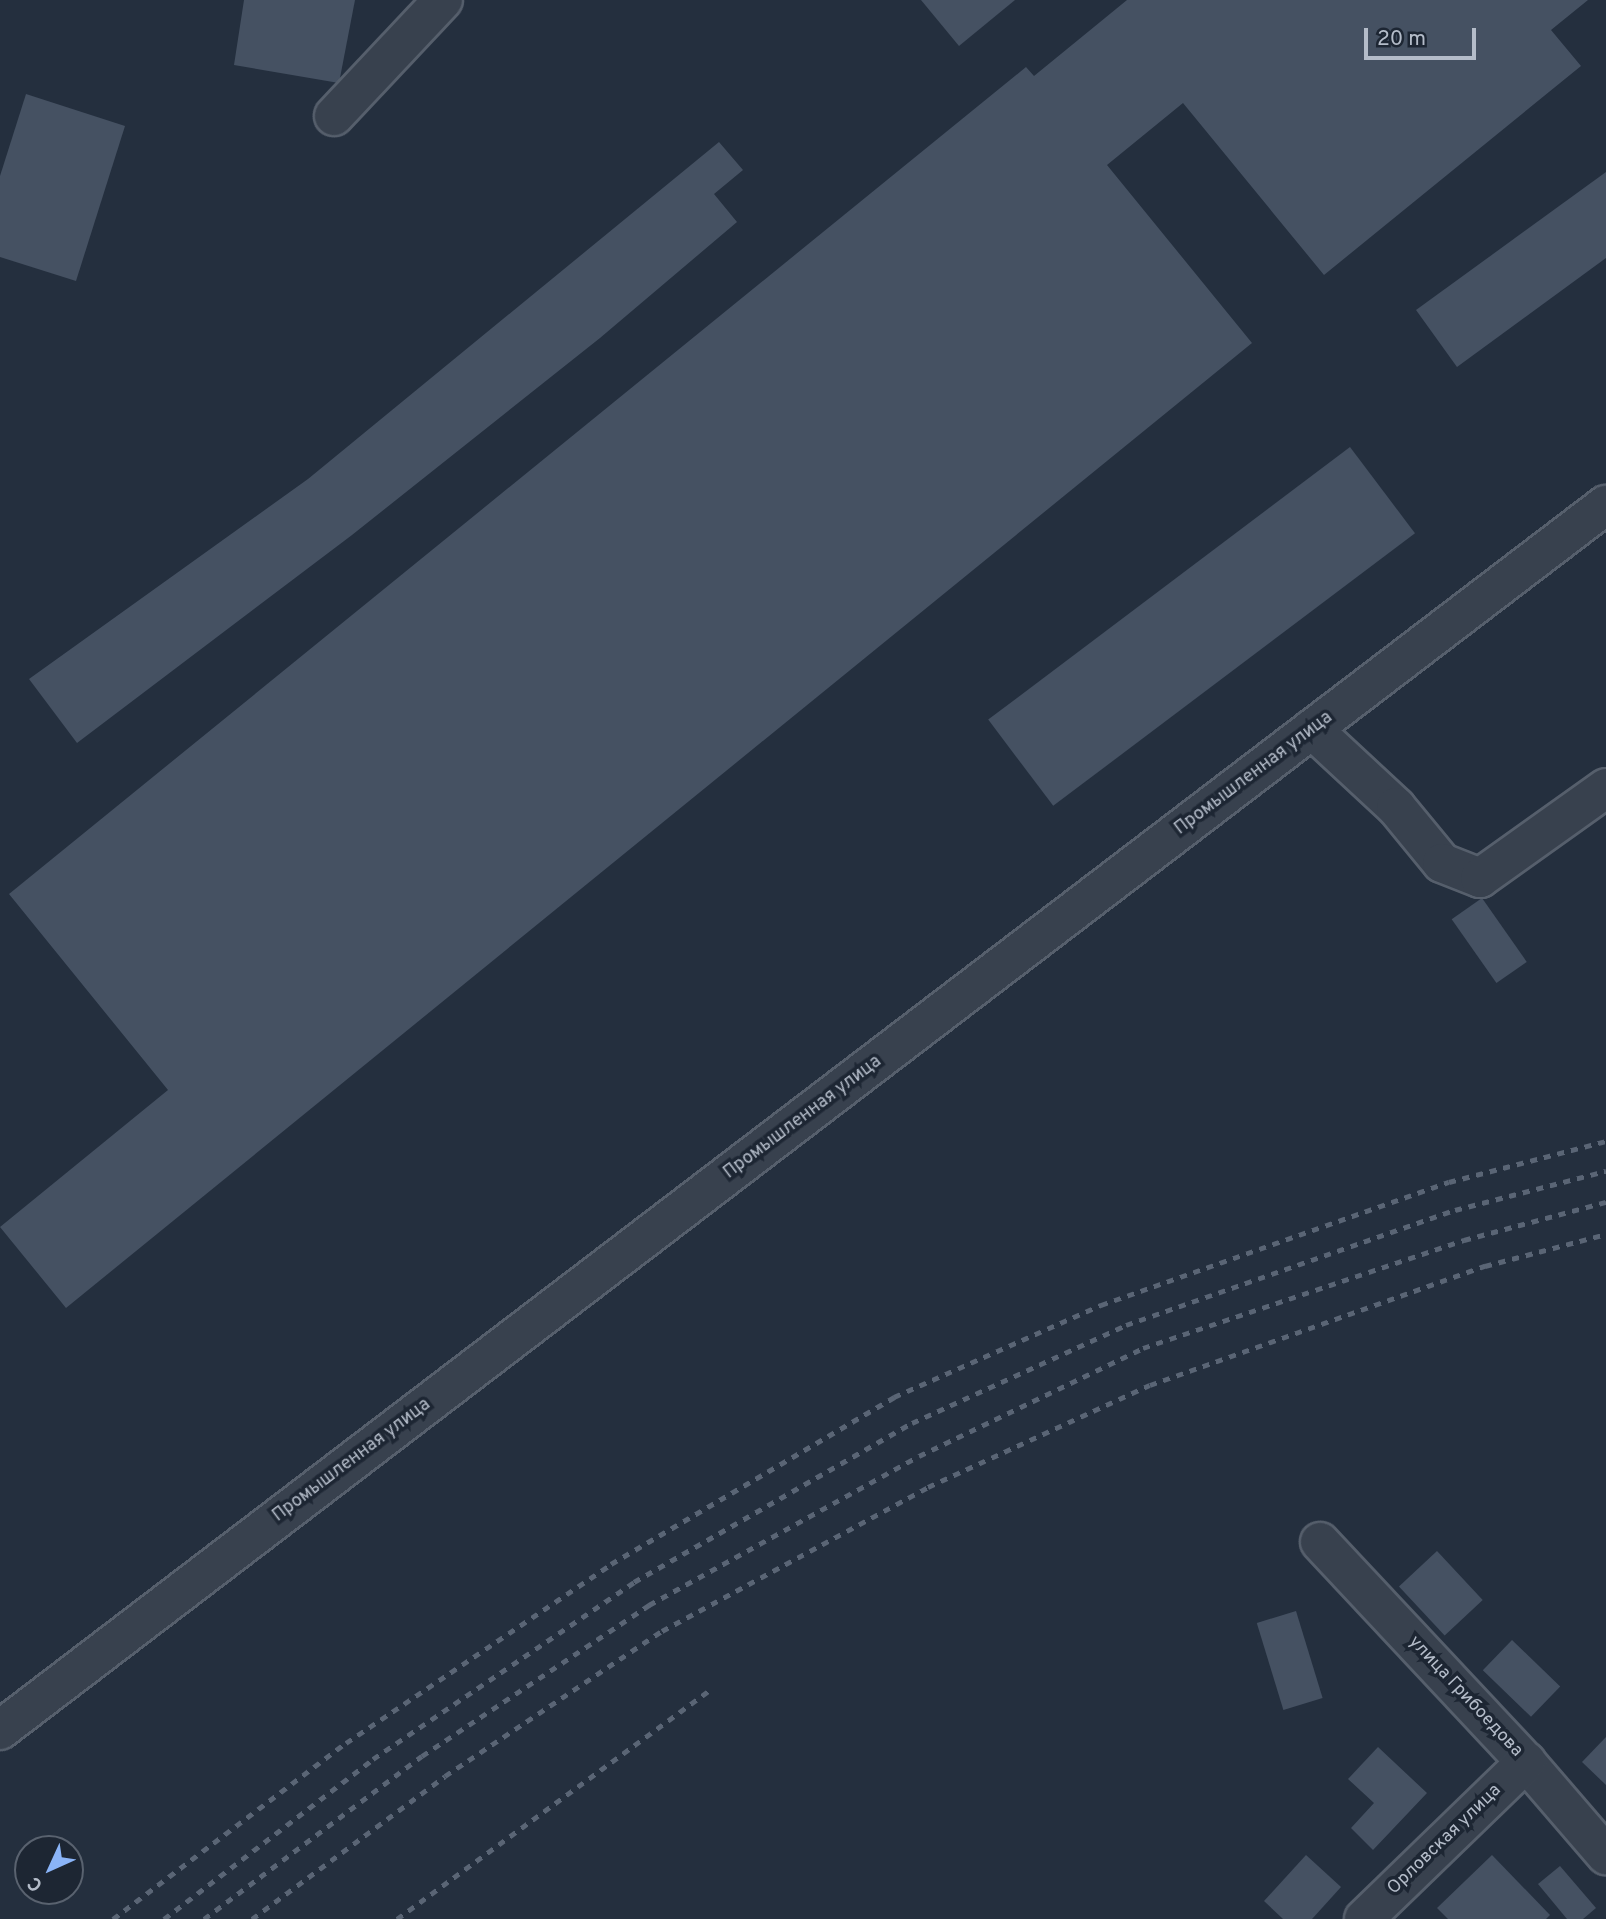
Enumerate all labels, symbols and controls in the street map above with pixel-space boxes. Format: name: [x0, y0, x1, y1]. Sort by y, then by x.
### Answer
scale bar: [1368, 14, 1480, 58]
text: 20 m: [1377, 26, 1426, 53]
street label: Промышленная улица: [1171, 708, 1337, 840]
street label: Промышленная улица: [720, 1052, 886, 1184]
street label: Промышленная улица: [269, 1395, 435, 1527]
street label: улица Грибоедова: [1403, 1632, 1527, 1762]
street label: Орловская улица: [1384, 1780, 1506, 1900]
north arrow: [14, 1835, 84, 1905]
text: С: [23, 1871, 48, 1896]

